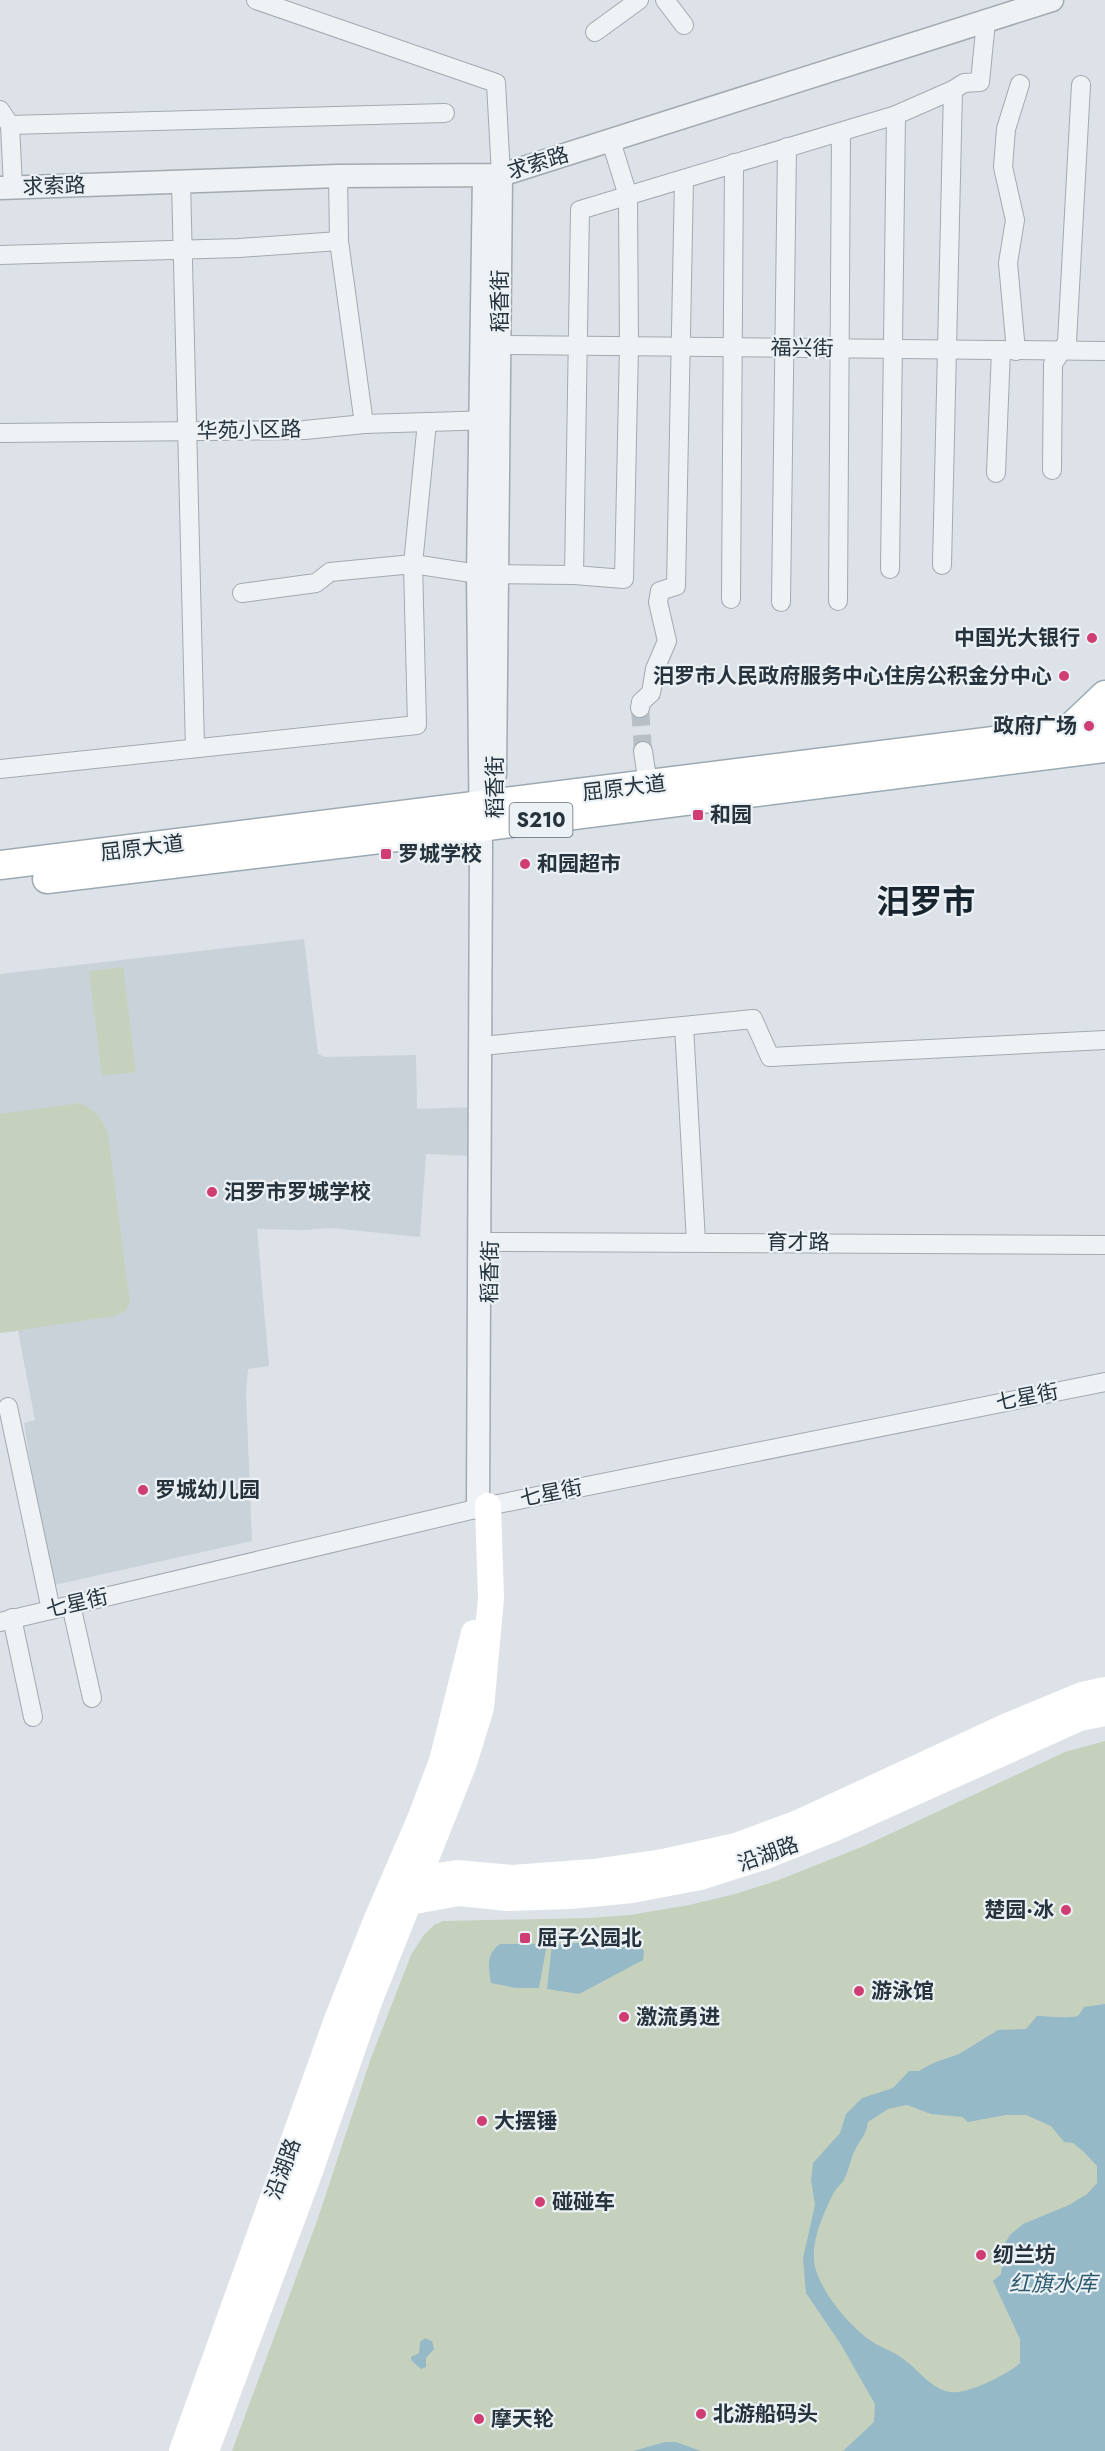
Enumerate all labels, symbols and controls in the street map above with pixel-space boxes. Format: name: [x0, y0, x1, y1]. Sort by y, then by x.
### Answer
street label: 求索路: [503, 139, 573, 187]
street label: 求索路: [22, 170, 86, 202]
street label: 稻香街: [485, 270, 515, 333]
street label: 福兴街: [770, 332, 834, 364]
street label: 华苑小区路: [196, 414, 302, 446]
place label: 中国光大银行: [954, 623, 1080, 653]
marker: 中国光大银行: [1085, 631, 1099, 645]
place label: 汨罗市人民政府服务中心住房公积金分中心: [653, 661, 1052, 691]
marker: 汨罗市人民政府服务中心住房公积金分中心: [1057, 669, 1071, 683]
place label: 政府广场: [993, 711, 1077, 741]
marker: 政府广场: [1082, 719, 1096, 733]
street label: 稻香街: [480, 756, 510, 819]
street label: 屈原大道: [580, 768, 668, 808]
place label: 和园: [710, 800, 752, 830]
road number: S210: [510, 803, 572, 837]
marker: 和园: [691, 808, 705, 822]
street label: 屈原大道: [98, 828, 186, 868]
place label: 罗城学校: [398, 839, 482, 869]
marker: 罗城学校: [379, 847, 393, 861]
place label: 和园超市: [537, 849, 621, 879]
marker: 和园超市: [518, 857, 532, 871]
district label: 汨罗市: [877, 878, 976, 925]
place label: 汨罗市罗城学校: [224, 1177, 371, 1207]
marker: 汨罗市罗城学校: [205, 1185, 219, 1199]
street label: 育才路: [767, 1227, 830, 1257]
street label: 稻香街: [474, 1240, 506, 1304]
street label: 七星街: [993, 1376, 1061, 1418]
street label: 七星街: [517, 1472, 585, 1514]
place label: 罗城幼儿园: [155, 1475, 260, 1505]
marker: 罗城幼儿园: [136, 1483, 150, 1497]
street label: 七星街: [43, 1581, 111, 1625]
street label: 沿湖路: [733, 1829, 803, 1879]
place label: 楚园·冰: [984, 1895, 1054, 1925]
marker: 楚园·冰: [1059, 1903, 1073, 1917]
place label: 屈子公园北: [537, 1923, 642, 1953]
marker: 屈子公园北: [518, 1931, 532, 1945]
place label: 游泳馆: [871, 1976, 934, 2006]
marker: 游泳馆: [852, 1984, 866, 1998]
place label: 激流勇进: [636, 2002, 720, 2032]
marker: 激流勇进: [617, 2010, 631, 2024]
place label: 大摆锤: [494, 2106, 557, 2136]
marker: 大摆锤: [475, 2114, 489, 2128]
street label: 沿湖路: [258, 2134, 308, 2204]
place label: 碰碰车: [552, 2187, 615, 2217]
marker: 碰碰车: [533, 2195, 547, 2209]
place label: 纫兰坊: [993, 2240, 1056, 2270]
marker: 纫兰坊: [974, 2248, 988, 2262]
water label: 红旗水库: [1009, 2267, 1101, 2299]
place label: 北游船码头: [713, 2399, 818, 2429]
place label: 摩天轮: [491, 2404, 554, 2434]
marker: 北游船码头: [694, 2407, 708, 2421]
marker: 摩天轮: [472, 2412, 486, 2426]

